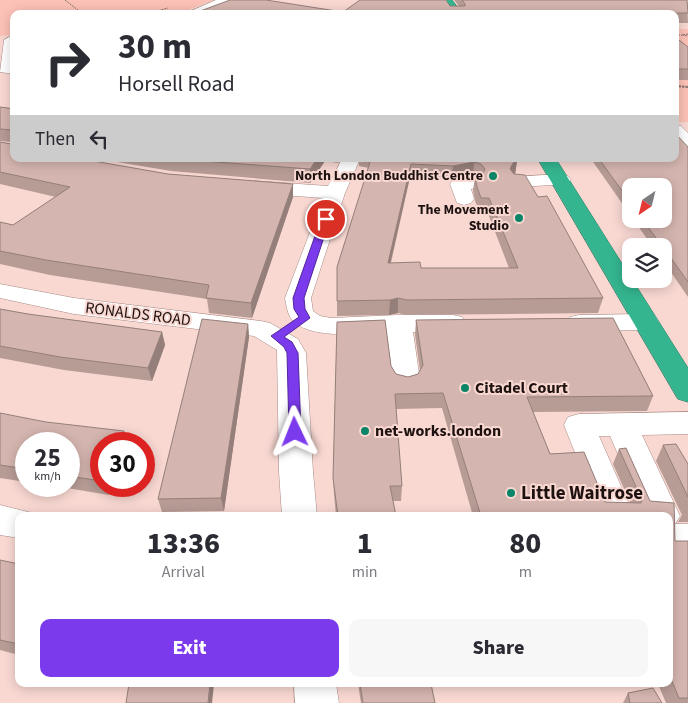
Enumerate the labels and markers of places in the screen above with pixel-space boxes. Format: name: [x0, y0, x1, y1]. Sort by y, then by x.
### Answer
place label: North London Buddhist Centre: [295, 166, 483, 186]
marker: North London Buddhist Centre: [487, 170, 499, 182]
pin: [305, 198, 347, 240]
place label: The Movement Studio: [418, 200, 510, 236]
marker: The Movement Studio: [513, 212, 525, 224]
place label: Citadel Court: [475, 377, 568, 399]
marker: Citadel Court: [459, 382, 471, 394]
place label: net-works.london: [375, 420, 501, 442]
marker: net-works.london: [359, 425, 371, 437]
place label: Little Waitrose: [521, 480, 643, 507]
marker: Little Waitrose: [505, 487, 517, 499]

